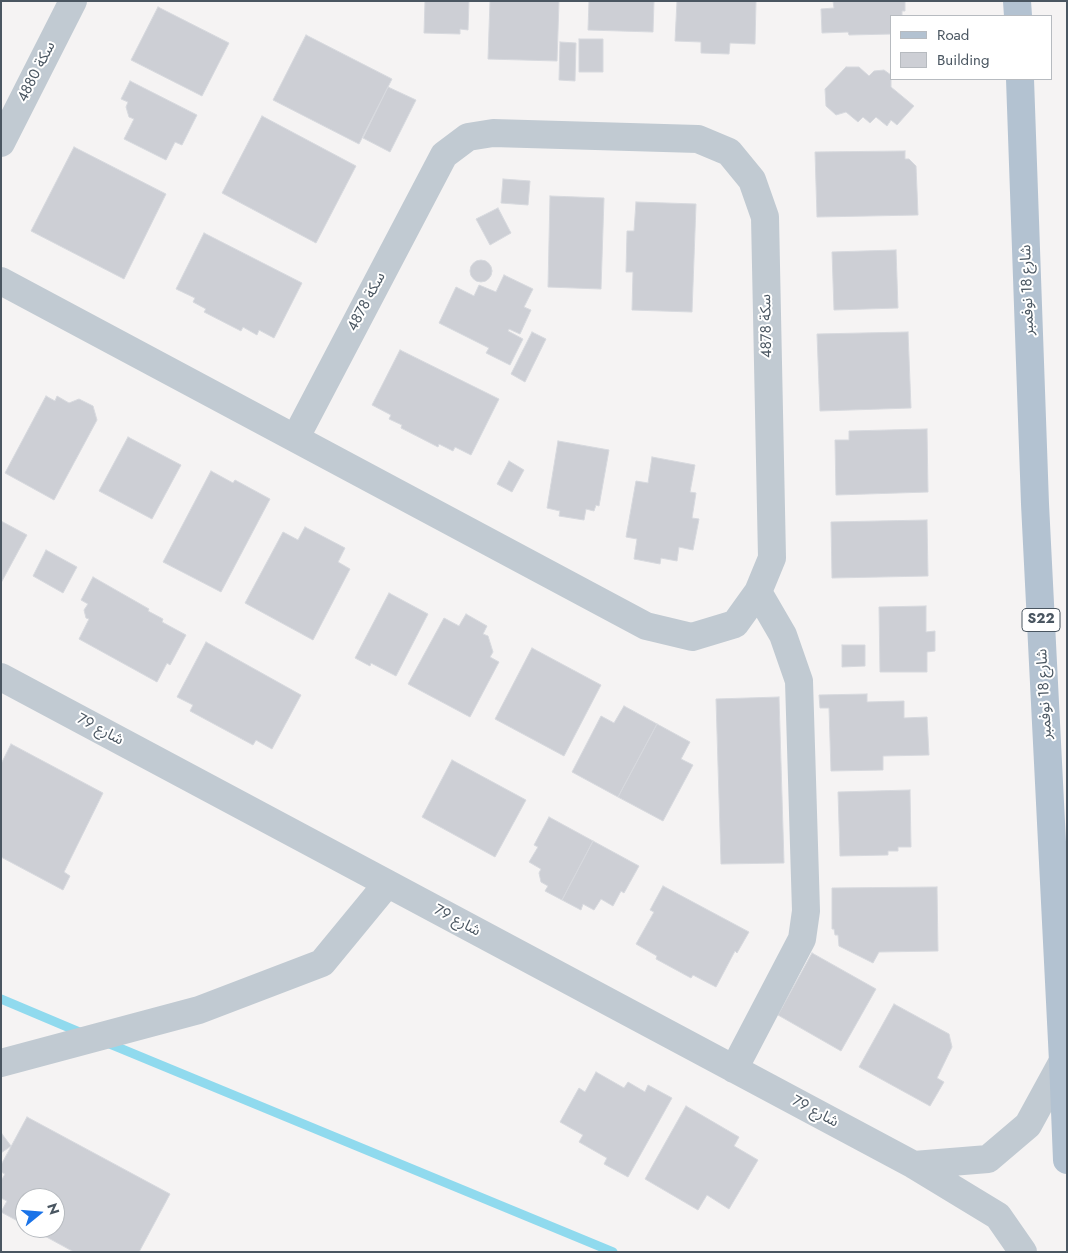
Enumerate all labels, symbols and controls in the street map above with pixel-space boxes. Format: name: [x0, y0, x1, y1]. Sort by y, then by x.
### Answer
legend: [890, 15, 1053, 80]
text: Road: [937, 24, 969, 46]
street label: سكة 4880: [14, 39, 60, 105]
text: Building: [937, 49, 989, 71]
street label: شارع 18 نوفمبر: [1017, 244, 1039, 336]
street label: سكة 4878: [344, 270, 390, 334]
street label: سكة 4878: [757, 294, 777, 358]
road number: S22: [1022, 608, 1060, 632]
street label: شارع 18 نوفمبر: [1034, 648, 1056, 740]
street label: 79 شارع: [74, 710, 126, 750]
street label: 79 شارع: [431, 901, 483, 941]
street label: 79 شارع: [789, 1092, 841, 1132]
north arrow: [15, 1188, 65, 1238]
text: N: [42, 1201, 65, 1217]

